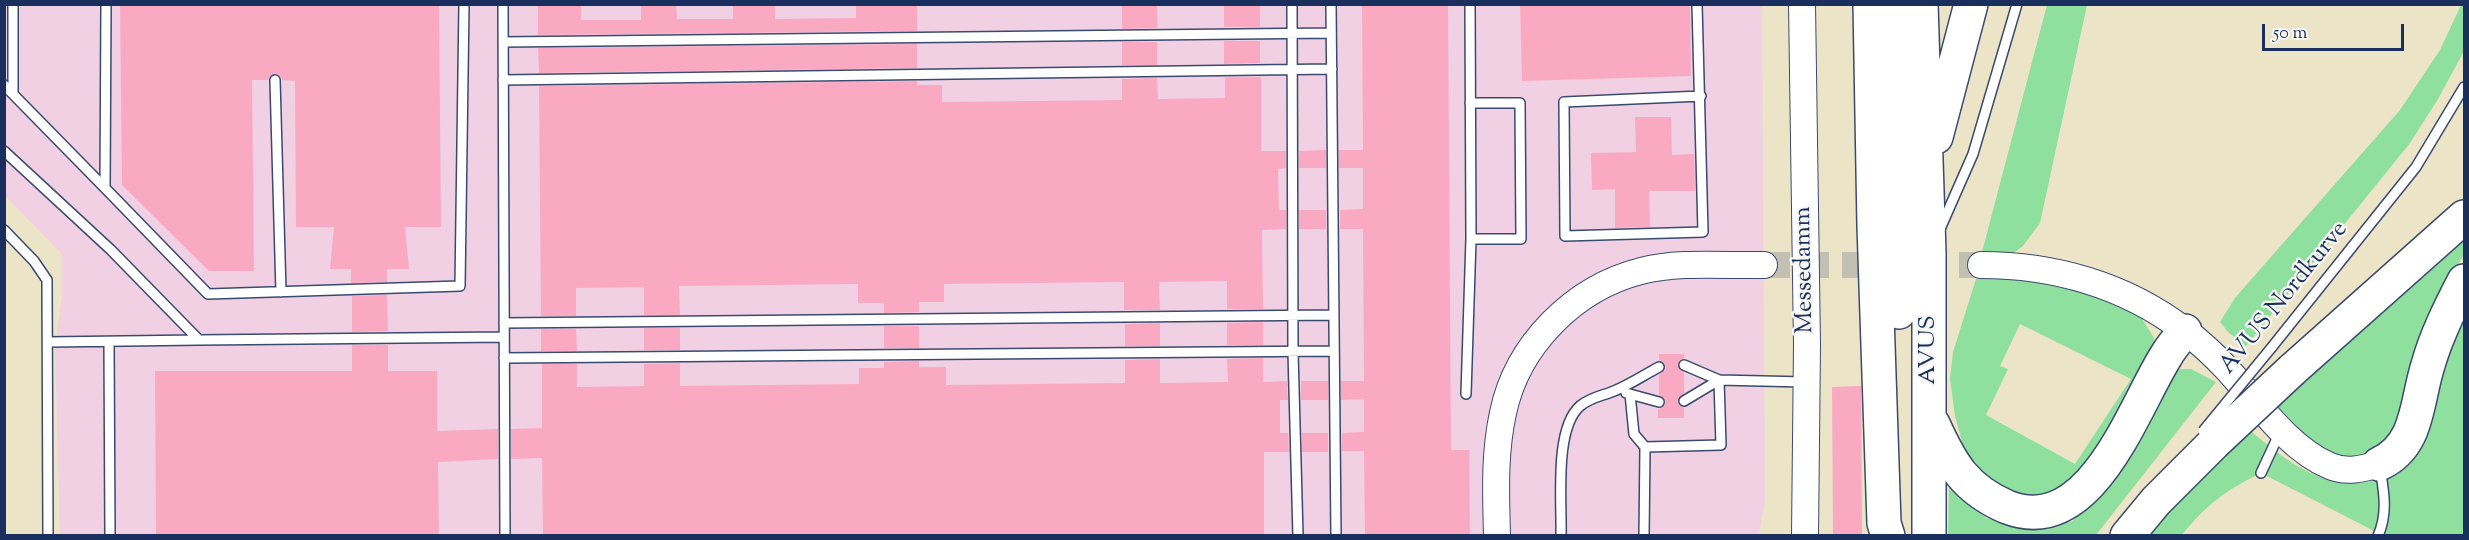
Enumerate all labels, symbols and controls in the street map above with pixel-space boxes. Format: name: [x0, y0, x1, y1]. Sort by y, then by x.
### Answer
scale bar: [2265, 12, 2408, 50]
text: 50 m: [2273, 21, 2307, 47]
street label: Messedamm: [1790, 206, 1822, 334]
street label: AVUS Nordkurve: [2215, 217, 2355, 381]
street label: AVUS: [1916, 315, 1944, 385]

